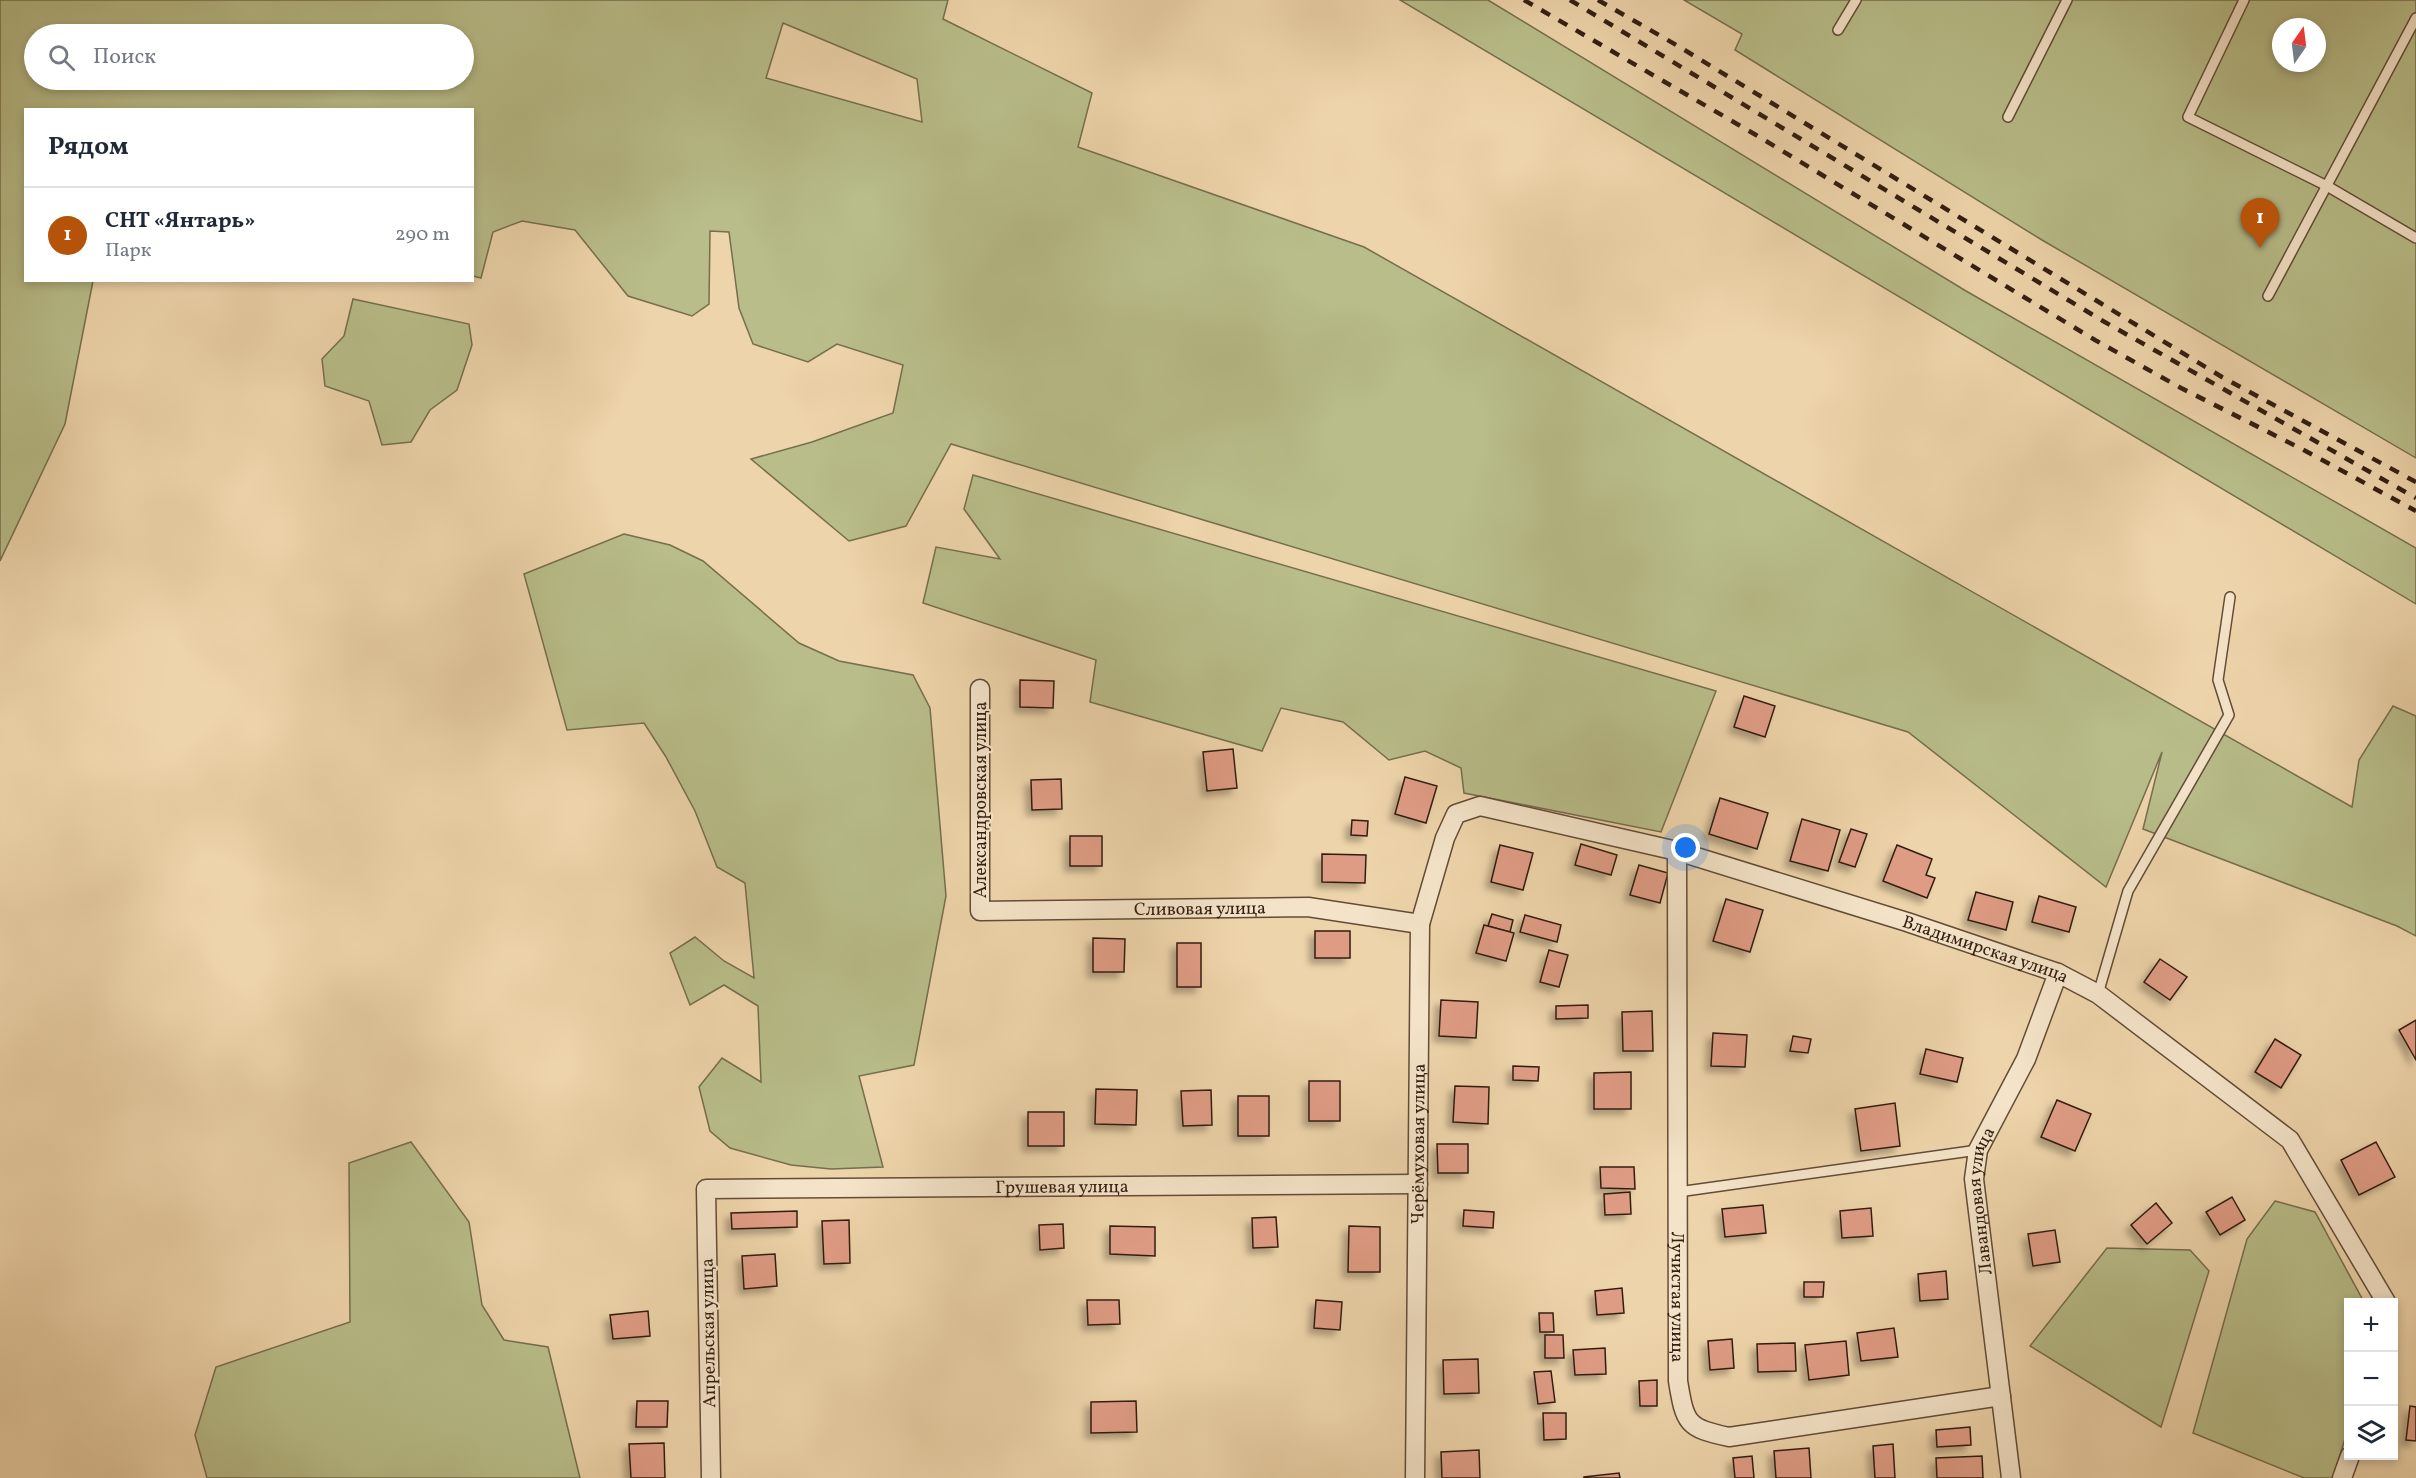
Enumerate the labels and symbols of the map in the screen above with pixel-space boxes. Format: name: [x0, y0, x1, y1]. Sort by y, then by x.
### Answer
north arrow: [2272, 18, 2326, 72]
pin: 1: [2240, 198, 2280, 248]
street label: Александровская улица: [969, 702, 994, 898]
your location: [1671, 833, 1700, 862]
street label: Сливовая улица: [1134, 897, 1266, 923]
street label: Владимирская улица: [1899, 910, 2073, 990]
street label: Черёмуховая улица: [1406, 1063, 1433, 1225]
street label: Лавандовая улица: [1963, 1123, 2002, 1276]
street label: Грушевая улица: [995, 1175, 1129, 1201]
street label: Лучистая улица: [1664, 1232, 1689, 1363]
street label: Апрельская улица: [696, 1258, 723, 1408]

